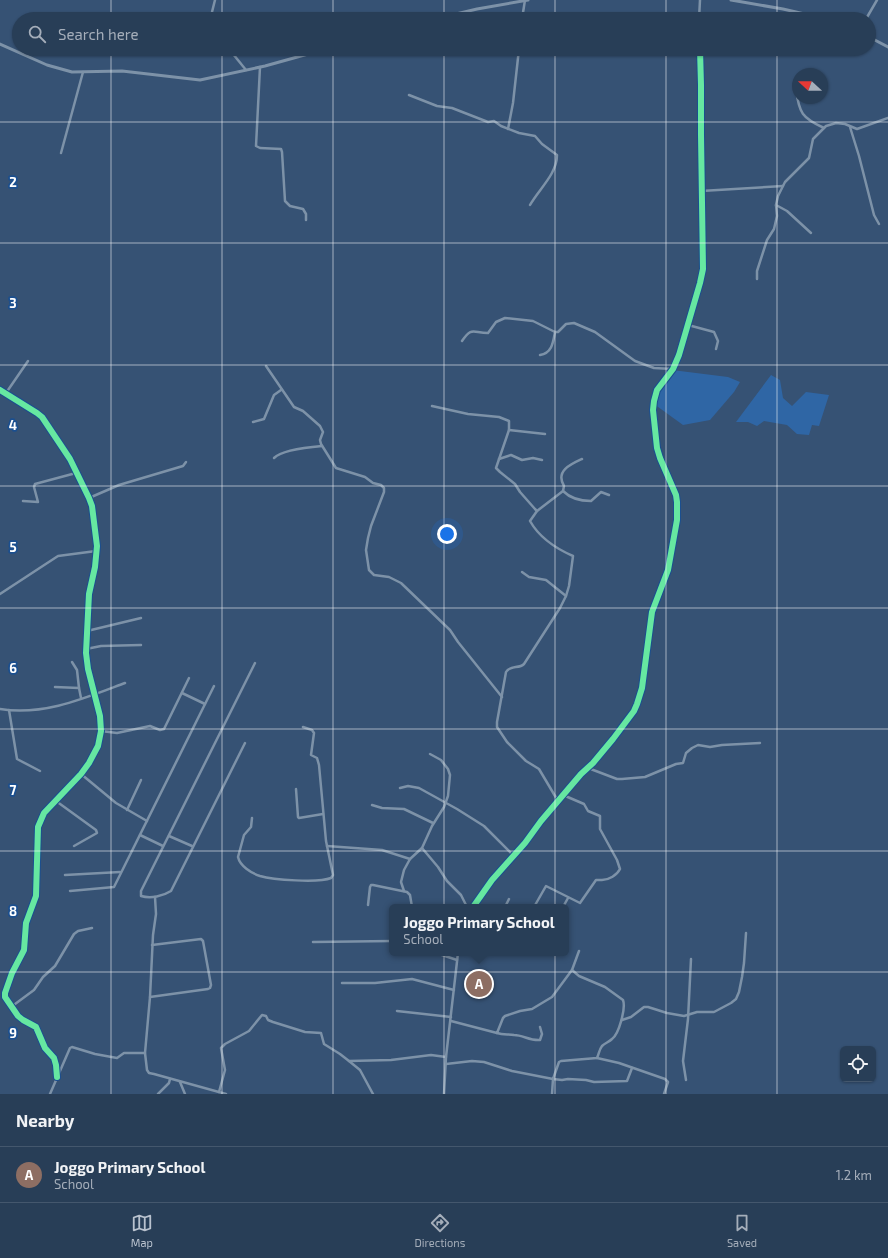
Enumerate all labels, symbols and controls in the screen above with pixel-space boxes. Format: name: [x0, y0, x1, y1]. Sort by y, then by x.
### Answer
search box: [12, 12, 876, 56]
icon: search: [26, 23, 48, 45]
text: Search here: [58, 25, 139, 43]
north arrow: [792, 68, 828, 104]
text: 2: [9, 174, 17, 190]
text: 3: [9, 295, 17, 311]
text: 4: [9, 417, 17, 433]
your location: [437, 524, 457, 544]
text: 5: [9, 539, 17, 555]
text: 6: [9, 660, 17, 676]
text: 7: [10, 782, 17, 798]
text: 8: [9, 903, 17, 919]
popup: [389, 904, 569, 956]
text: Joggo Primary School: [403, 913, 555, 931]
text: School: [403, 931, 443, 947]
pin: A: [466, 969, 492, 999]
text: 9: [9, 1025, 17, 1041]
map controls: [840, 1046, 876, 1082]
button: locate: [840, 1046, 876, 1082]
text: Nearby: [16, 1110, 74, 1130]
text: Joggo Primary School: [54, 1158, 205, 1176]
text: A: [25, 1167, 33, 1183]
text: 1.2 km: [836, 1167, 872, 1183]
text: School: [54, 1176, 94, 1192]
tab: Map: [131, 1212, 153, 1249]
tab: Directions: [415, 1212, 465, 1249]
tab: Saved: [727, 1212, 757, 1249]

